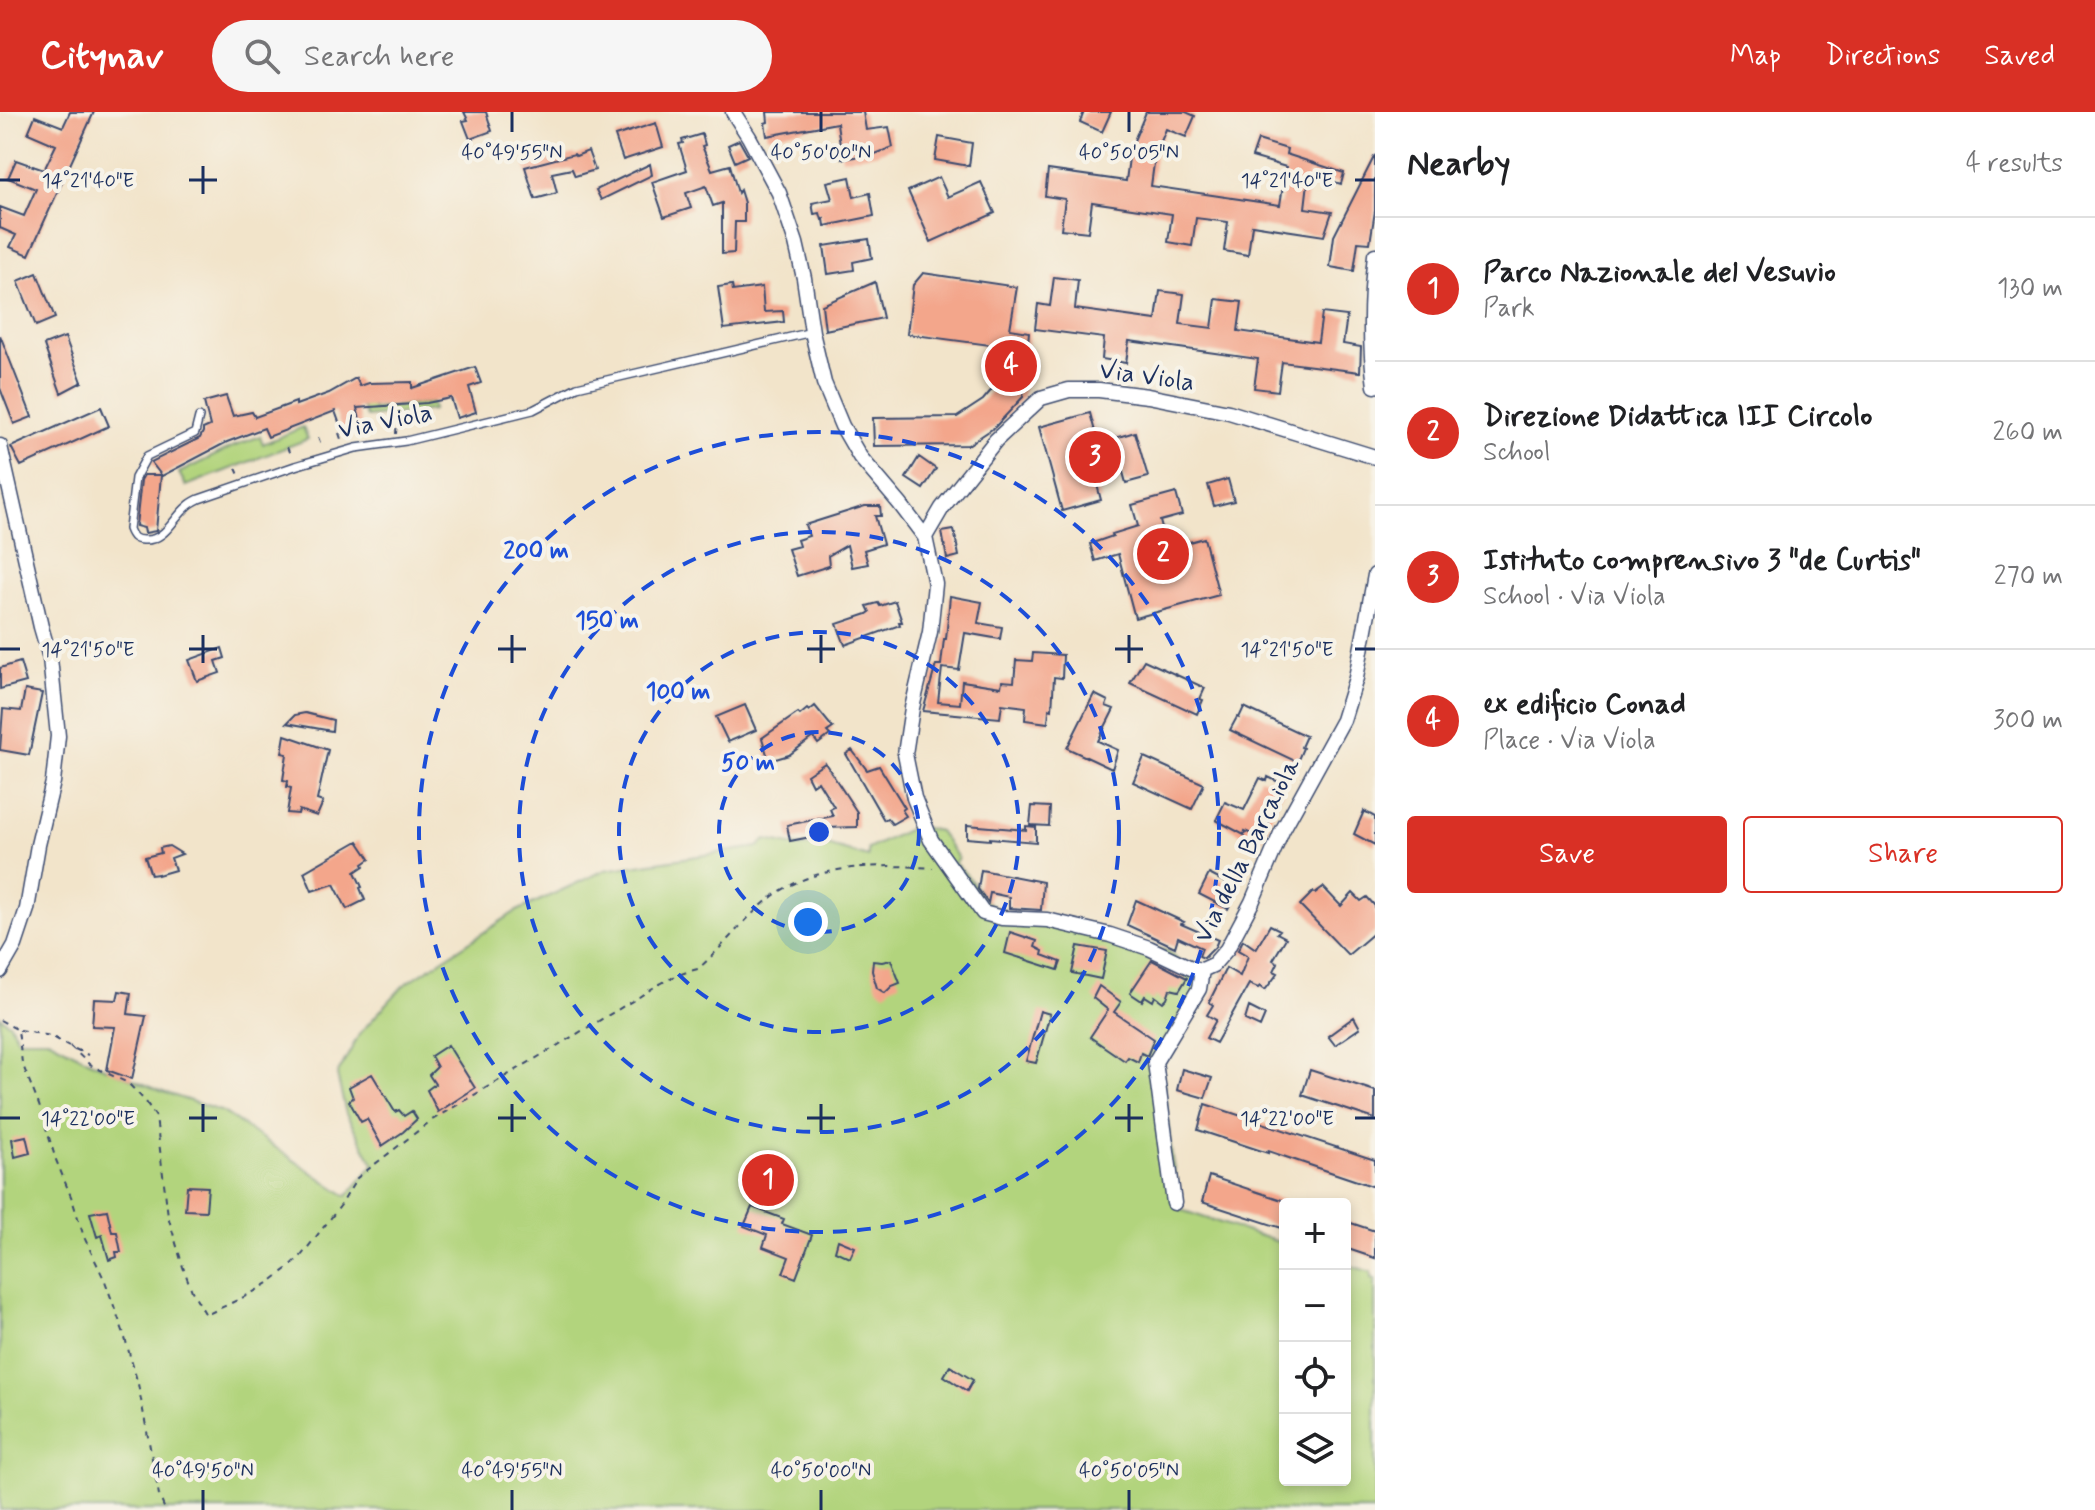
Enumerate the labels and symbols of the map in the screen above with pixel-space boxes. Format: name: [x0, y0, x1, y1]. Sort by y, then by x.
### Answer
text: 40°49'55"N: [462, 140, 562, 167]
text: 40°50'00"N: [771, 140, 871, 167]
text: 40°50'05"N: [1079, 140, 1179, 167]
text: 14°21'40"E: [42, 168, 134, 195]
text: 14°21'40"E: [1241, 168, 1333, 195]
pin: 4: [985, 336, 1037, 396]
street label: Via Viola: [1097, 354, 1196, 400]
street label: Via Viola: [335, 396, 435, 448]
pin: 3: [1069, 427, 1121, 487]
pin: 2: [1137, 524, 1189, 584]
text: 200 m: [503, 536, 569, 567]
text: 150 m: [575, 606, 639, 637]
text: 14°21'50"E: [42, 637, 134, 664]
text: 14°21'50"E: [1241, 637, 1333, 664]
text: 100 m: [646, 677, 710, 708]
text: 50 m: [721, 748, 775, 779]
street label: Via della Barcaiola: [1187, 752, 1309, 949]
centre of rings: [805, 818, 833, 846]
your location: [788, 902, 828, 942]
text: 14°22'00"E: [41, 1106, 135, 1133]
text: 14°22'00"E: [1240, 1106, 1334, 1133]
pin: 1: [742, 1150, 794, 1210]
text: 40°49'50"N: [152, 1458, 254, 1485]
text: 40°49'55"N: [462, 1458, 562, 1485]
text: 40°50'00"N: [771, 1458, 871, 1485]
text: 40°50'05"N: [1079, 1458, 1179, 1485]

